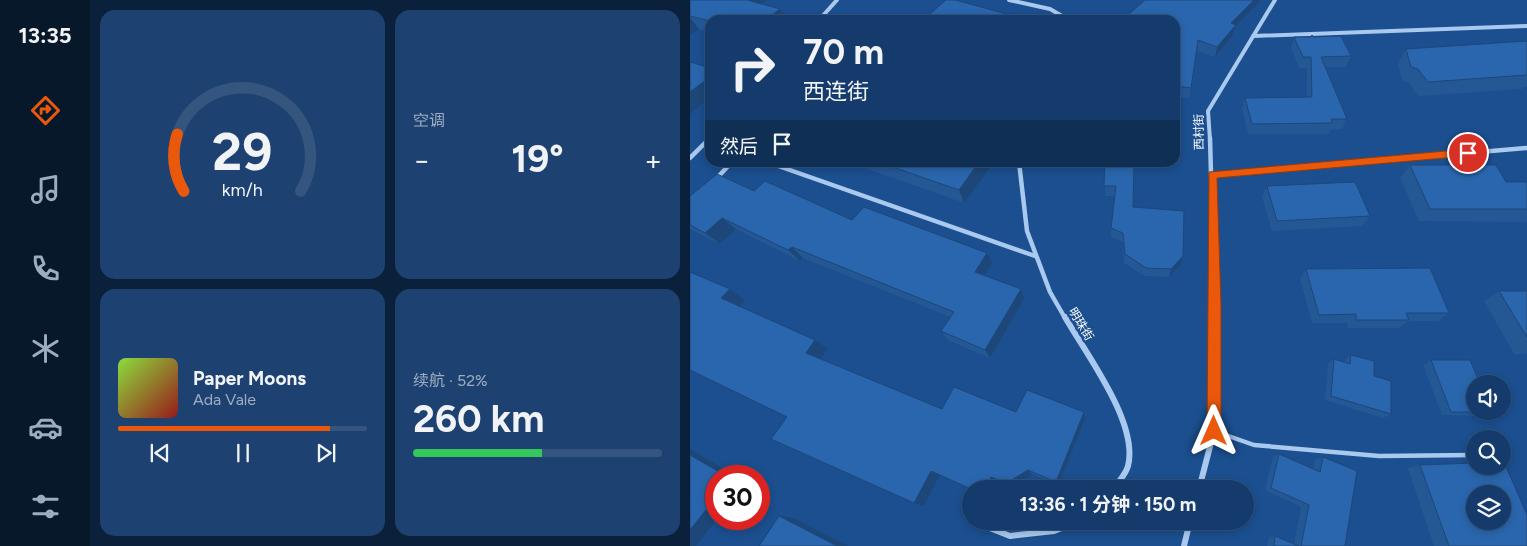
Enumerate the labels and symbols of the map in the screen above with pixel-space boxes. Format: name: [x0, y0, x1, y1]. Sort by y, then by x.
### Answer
street label: 西村街: [1192, 114, 1206, 150]
pin: [1447, 132, 1489, 174]
street label: 明珠街: [1066, 305, 1096, 343]
position arrow: [1187, 404, 1239, 456]
speed limit sign: 30: [705, 465, 770, 530]

